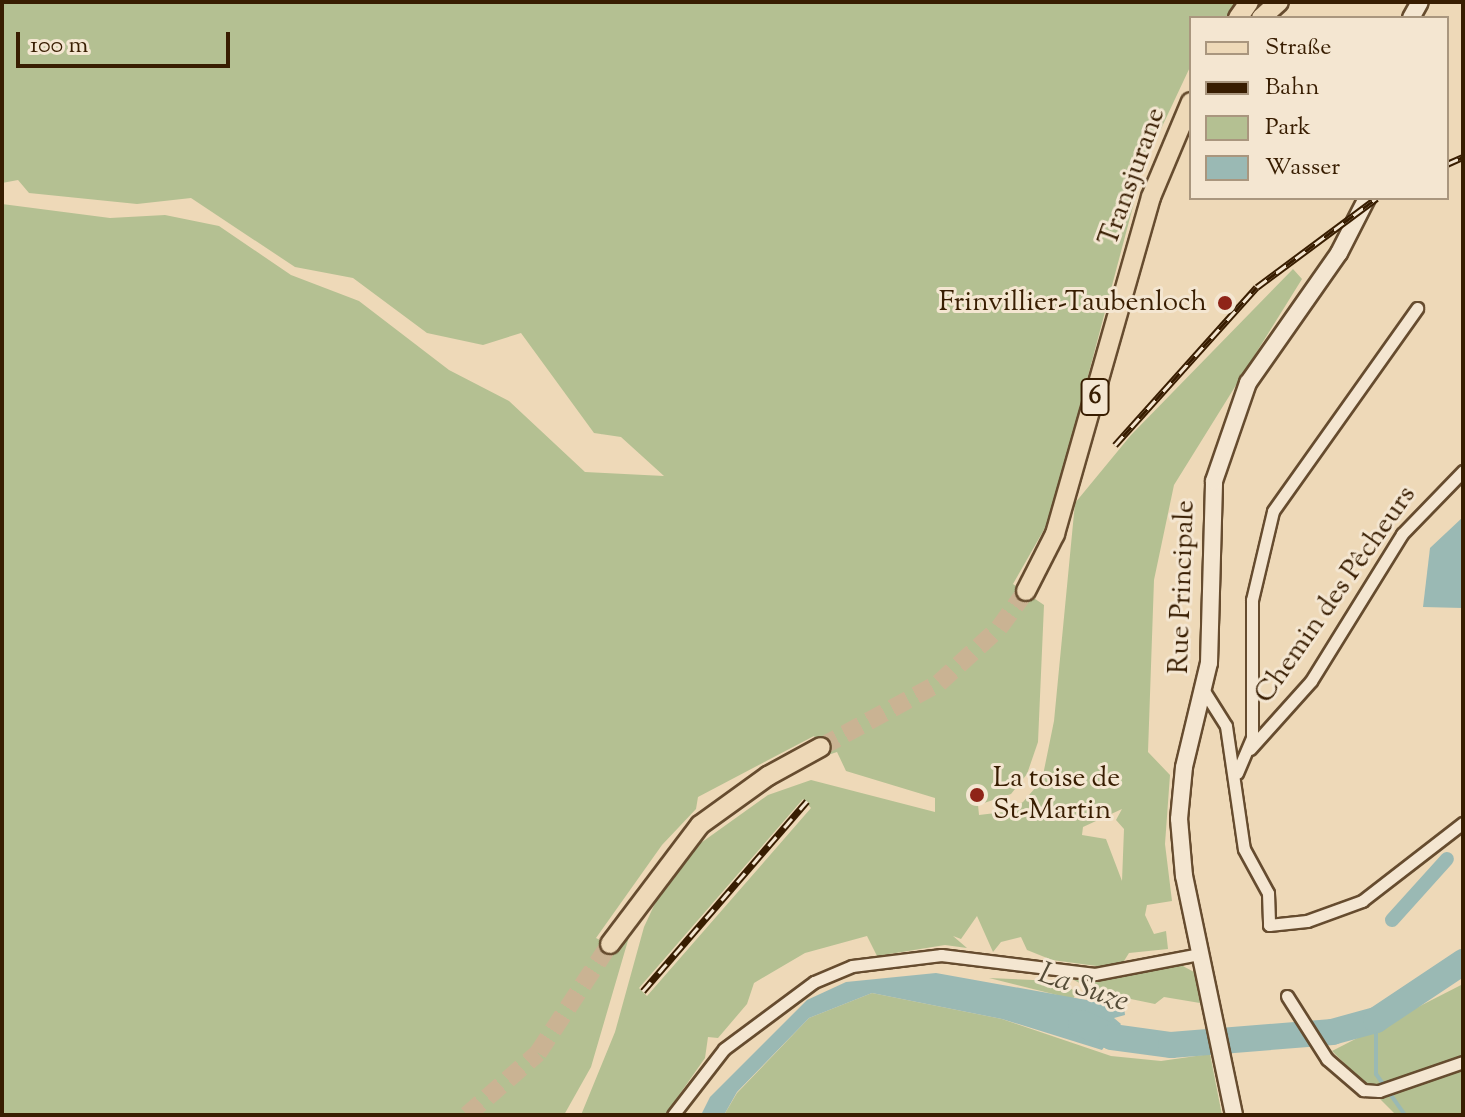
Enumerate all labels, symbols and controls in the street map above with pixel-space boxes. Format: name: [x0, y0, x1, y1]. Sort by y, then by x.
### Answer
scale bar: [20, 16, 234, 66]
legend: [1189, 16, 1449, 200]
text: 100 m: [30, 29, 88, 63]
text: Straße: [1265, 31, 1331, 65]
text: Bahn: [1265, 71, 1319, 105]
street label: Transjurane: [1092, 103, 1174, 251]
text: Park: [1265, 111, 1311, 145]
text: Wasser: [1265, 151, 1340, 185]
place label: Frinvillier-Taubenloch: [939, 286, 1207, 320]
marker: Frinvillier-Taubenloch: [1214, 292, 1236, 314]
road number: 6: [1079, 375, 1111, 419]
street label: Chemin des Pêcheurs: [1248, 480, 1424, 710]
street label: Rue Principale: [1163, 499, 1203, 675]
place label: La toise de St-Martin: [993, 762, 1120, 828]
marker: La toise de St-Martin: [968, 786, 986, 804]
water label: La Suze: [1033, 957, 1133, 1021]

